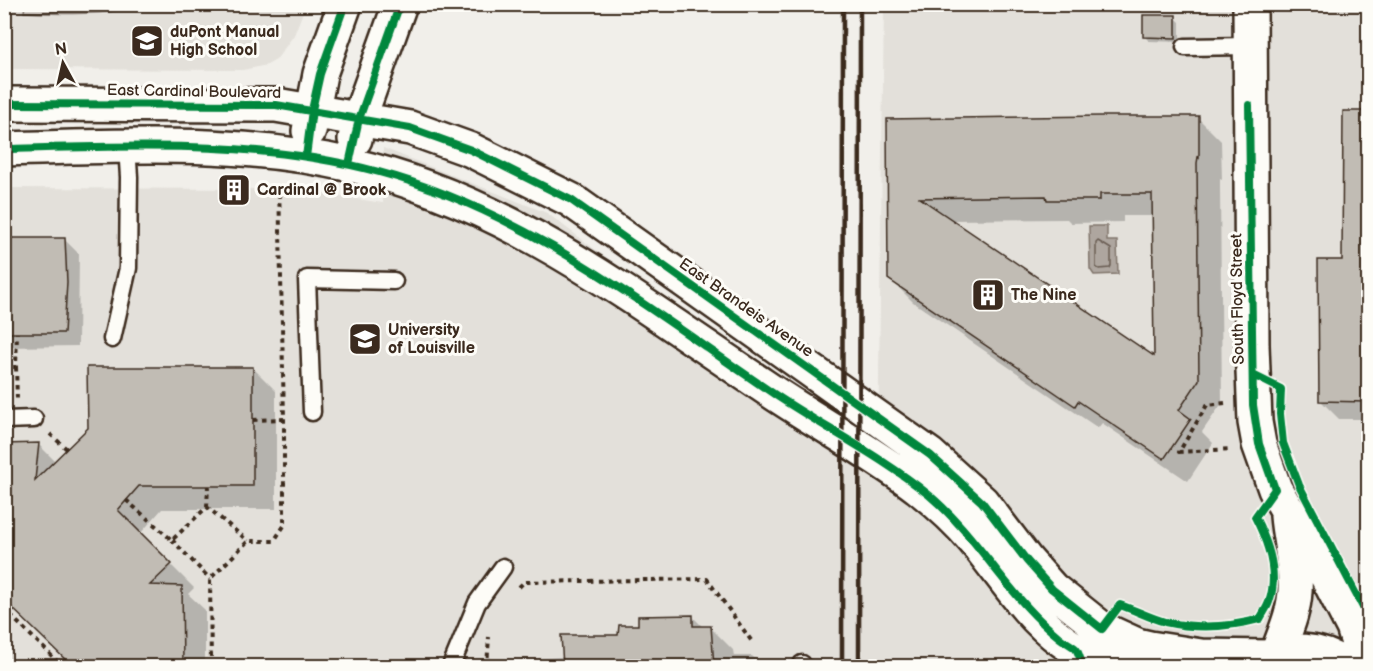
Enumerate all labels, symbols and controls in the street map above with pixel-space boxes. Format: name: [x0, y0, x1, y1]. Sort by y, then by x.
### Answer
school or university icon: duPont Manual High School: [129, 23, 165, 59]
place label: duPont Manual High School: [170, 23, 279, 60]
north arrow: [33, 33, 93, 93]
text: N: [54, 39, 68, 60]
street label: East Cardinal Boulevard: [107, 81, 281, 103]
building icon: Cardinal @ Brook: [216, 172, 252, 208]
place label: Cardinal @ Brook: [257, 181, 387, 200]
street label: South Floyd Street: [1227, 233, 1249, 365]
street label: East Brandeis Avenue: [675, 254, 817, 362]
building icon: The Nine: [970, 277, 1006, 313]
place label: The Nine: [1011, 286, 1076, 305]
school or university icon: University of Louisville: [347, 321, 383, 357]
place label: University of Louisville: [388, 321, 475, 358]

